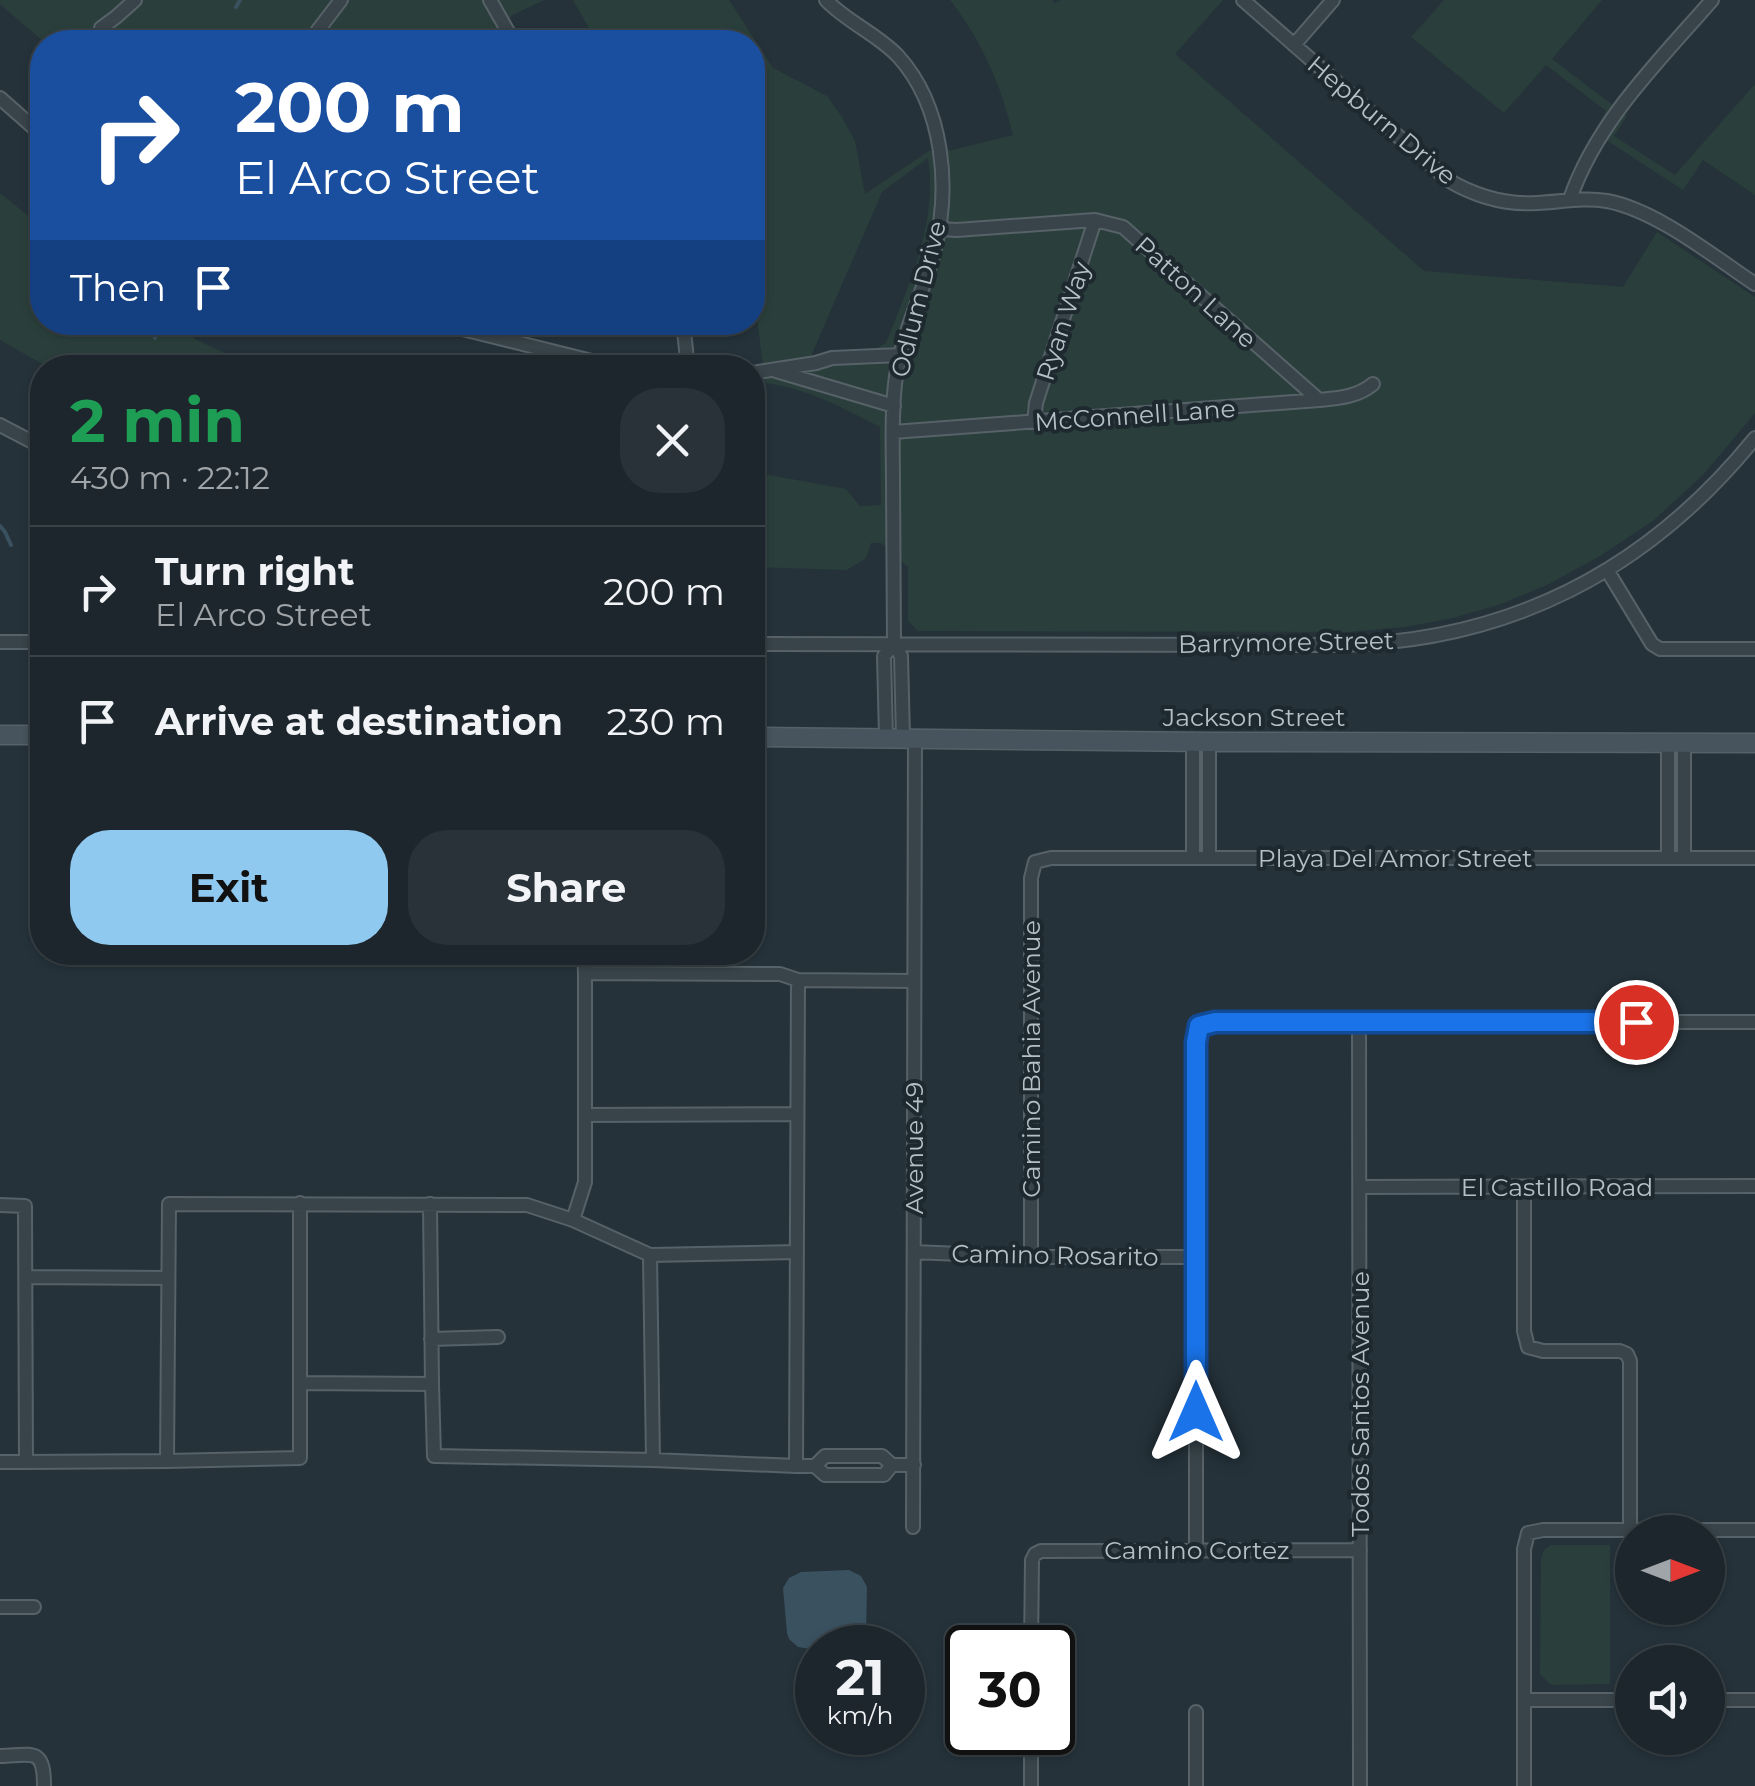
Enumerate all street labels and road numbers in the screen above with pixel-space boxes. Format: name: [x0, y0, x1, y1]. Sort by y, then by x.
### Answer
street label: Hepburn Drive: [1302, 49, 1462, 191]
street label: Odlum Drive: [884, 218, 952, 380]
street label: Patton Lane: [1129, 230, 1263, 354]
street label: Ryan Way: [1030, 257, 1096, 384]
street label: McConnell Lane: [1034, 393, 1236, 437]
street label: Barrymore Street: [1178, 625, 1394, 659]
street label: Jackson Street: [1162, 702, 1345, 732]
street label: Playa Del Amor Street: [1258, 843, 1532, 873]
street label: Camino Bahia Avenue: [1016, 920, 1046, 1198]
street label: Avenue 49: [899, 1082, 929, 1214]
street label: El Castillo Road: [1461, 1172, 1653, 1202]
street label: Camino Rosarito: [951, 1238, 1159, 1272]
street label: Todos Santos Avenue: [1345, 1271, 1375, 1537]
street label: Camino Cortez: [1104, 1535, 1290, 1565]

